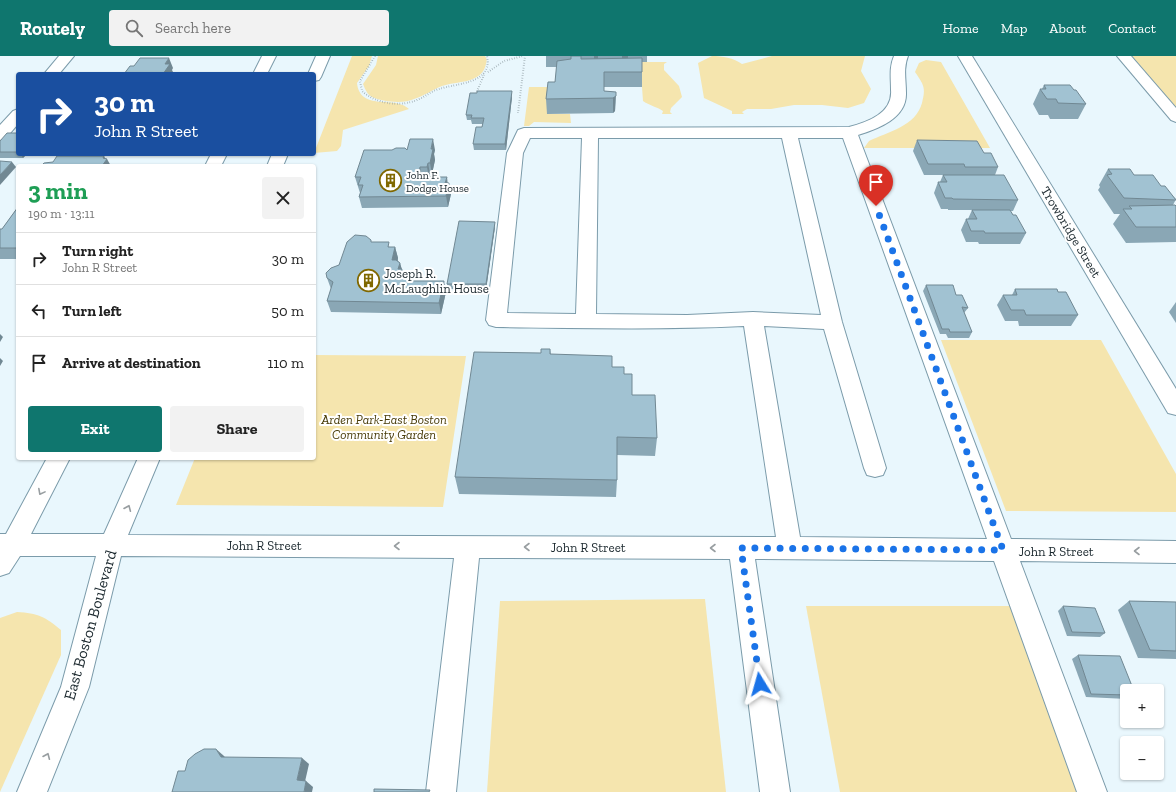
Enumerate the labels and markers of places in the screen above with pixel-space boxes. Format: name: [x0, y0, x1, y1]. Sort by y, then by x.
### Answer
pin: [859, 165, 893, 206]
building icon: John F. Dodge House: [378, 168, 404, 194]
place label: John F. Dodge House: [406, 169, 469, 195]
place label: Joseph R. McLaughlin House: [384, 266, 489, 296]
building icon: Joseph R. McLaughlin House: [355, 267, 381, 293]

